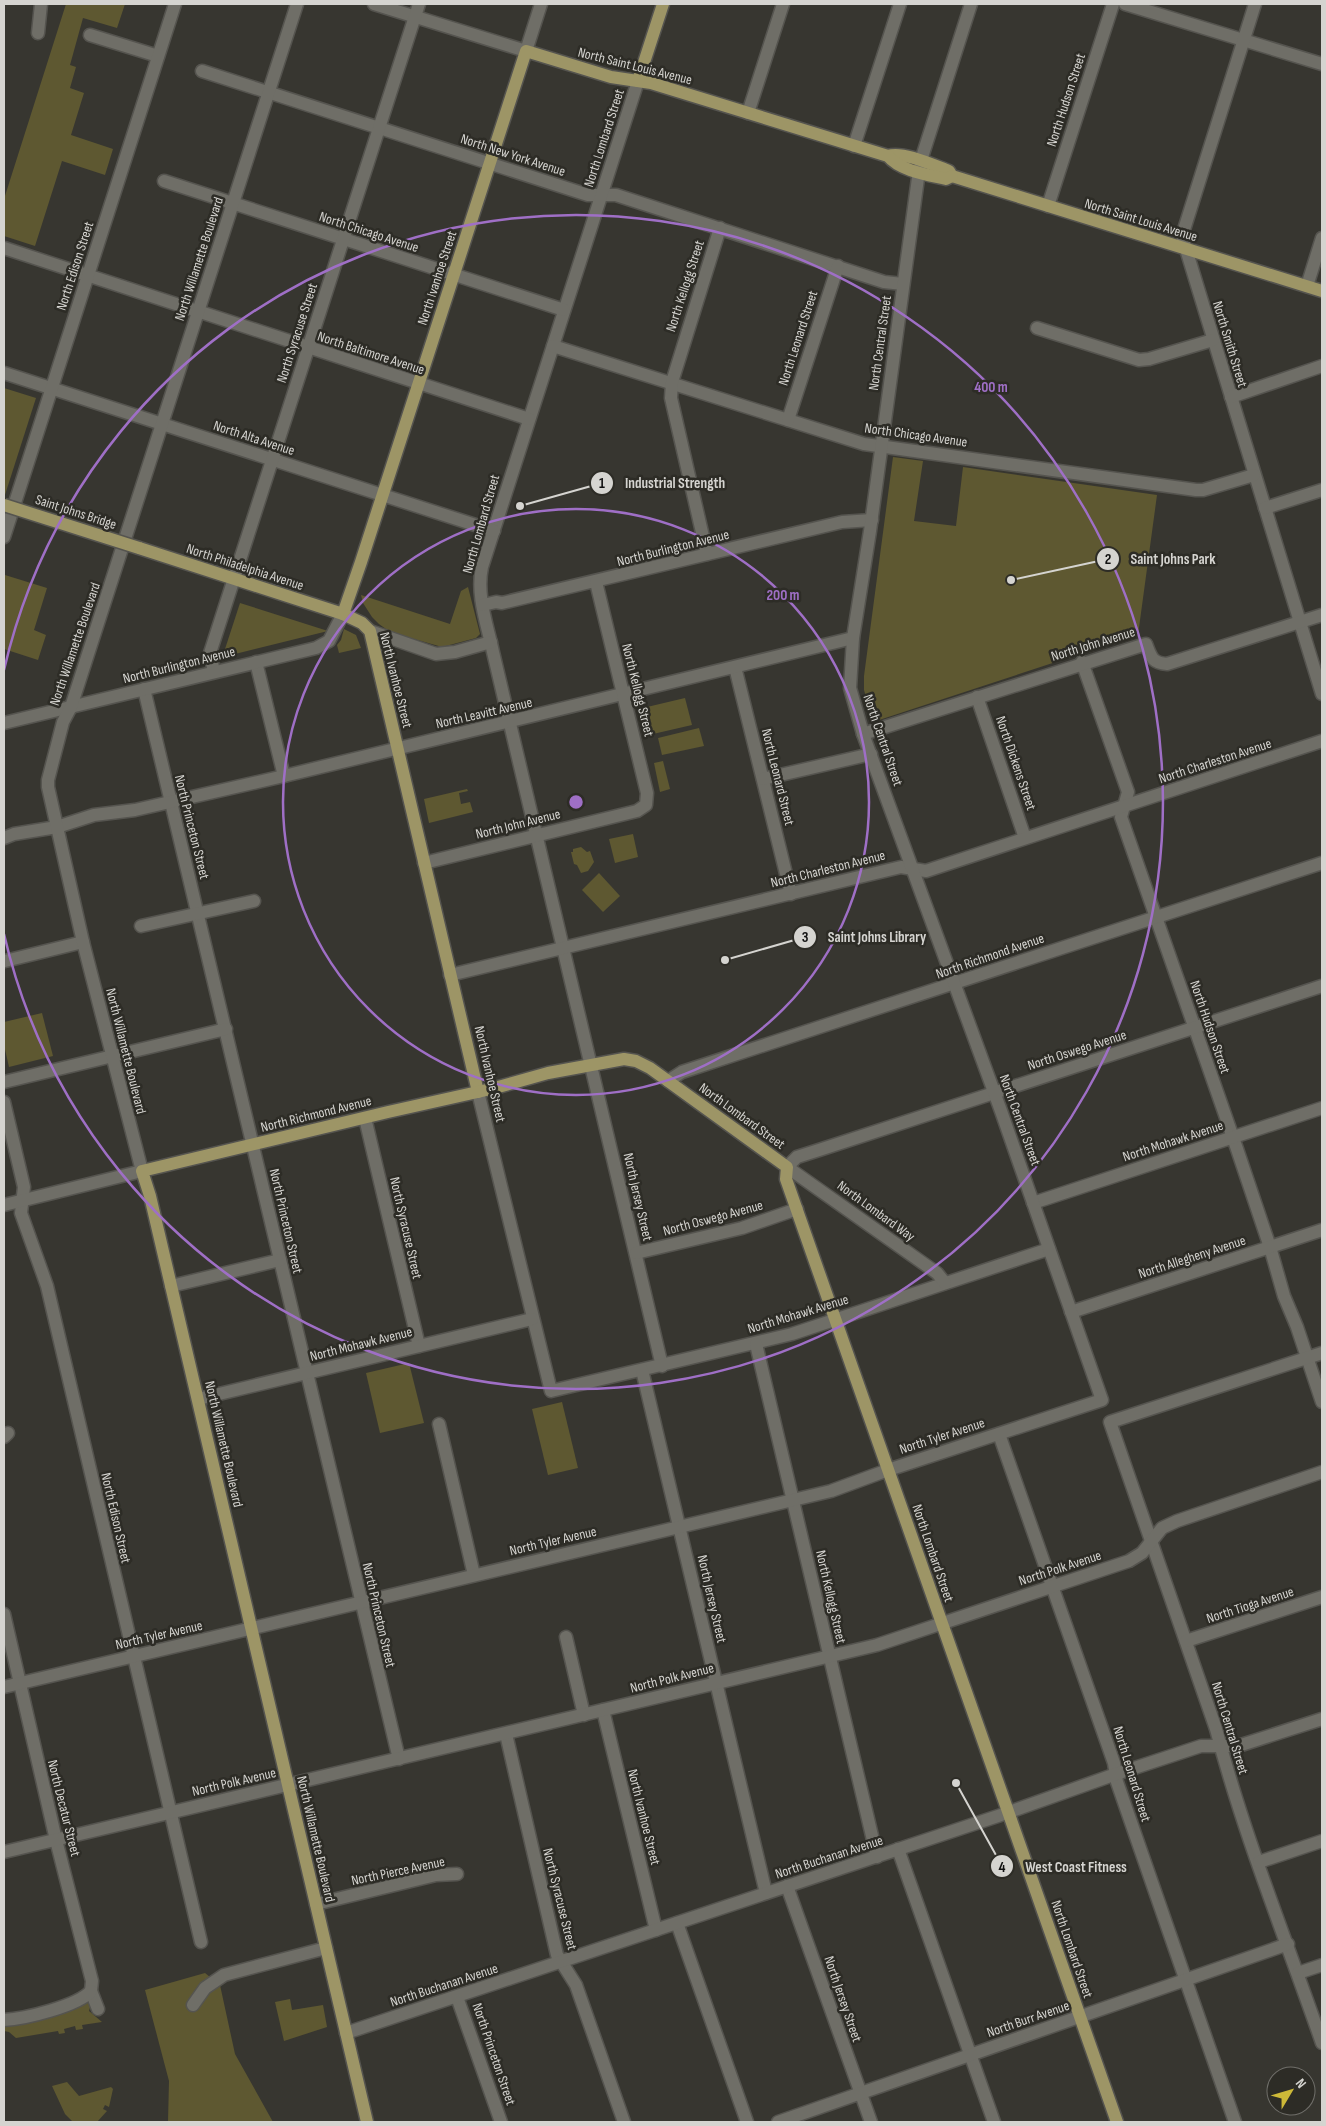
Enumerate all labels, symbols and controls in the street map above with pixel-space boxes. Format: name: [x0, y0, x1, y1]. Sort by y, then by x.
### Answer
street label: North Saint Louis Avenue: [576, 44, 694, 88]
street label: North Hudson Street: [1043, 51, 1089, 149]
street label: North Lombard Street: [580, 87, 628, 189]
street label: North New York Avenue: [458, 130, 568, 180]
street label: North Willamette Boulevard: [171, 195, 227, 323]
street label: North Saint Louis Avenue: [1083, 195, 1199, 245]
street label: North Chicago Avenue: [317, 208, 421, 256]
street label: North Edison Street: [53, 219, 97, 313]
street label: North Ivanhoe Street: [414, 229, 460, 327]
street label: North Kellogg Street: [662, 238, 708, 334]
street label: North Syracuse Street: [273, 281, 321, 385]
street label: North Leonard Street: [775, 288, 821, 388]
street label: North Central Street: [865, 294, 895, 392]
street label: North Smith Street: [1209, 299, 1251, 389]
street label: North Baltimore Avenue: [315, 328, 427, 378]
text: 400 m: [974, 378, 1008, 397]
street label: North Alta Avenue: [211, 417, 297, 459]
street label: North Chicago Avenue: [864, 419, 968, 451]
callout: Industrial Strength: [590, 468, 735, 498]
street label: North Lombard Street: [459, 473, 503, 575]
text: 1: [599, 474, 605, 493]
text: Industrial Strength: [625, 474, 725, 493]
street label: Saint Johns Bridge: [33, 491, 119, 533]
street label: North Burlington Avenue: [615, 526, 731, 570]
street label: North Philadelphia Avenue: [184, 540, 306, 594]
callout: Saint Johns Park: [1096, 544, 1226, 574]
text: 2: [1105, 550, 1111, 569]
text: Saint Johns Park: [1130, 550, 1216, 569]
street label: North Willamette Boulevard: [46, 580, 104, 708]
text: 200 m: [766, 586, 800, 605]
street label: North John Avenue: [1049, 623, 1137, 665]
street label: North Ivanhoe Street: [376, 630, 416, 730]
street label: North Kellogg Street: [618, 642, 658, 738]
street label: North Burlington Avenue: [121, 643, 237, 687]
street label: North Central Street: [859, 692, 907, 788]
street label: North Leavitt Avenue: [434, 694, 534, 732]
street label: North Dickens Street: [992, 714, 1040, 812]
street label: North Leonard Street: [758, 727, 798, 827]
street label: North Charleston Avenue: [1156, 735, 1274, 787]
street label: North Princeton Street: [171, 773, 213, 881]
centre of rings: [567, 793, 585, 811]
street label: North John Avenue: [474, 805, 562, 843]
street label: North Charleston Avenue: [769, 847, 887, 891]
callout: Saint Johns Library: [793, 922, 936, 952]
text: 3: [802, 928, 809, 947]
text: Saint Johns Library: [828, 928, 927, 947]
street label: North Richmond Avenue: [934, 930, 1046, 982]
street label: North Hudson Street: [1186, 978, 1234, 1076]
street label: North Willamette Boulevard: [102, 986, 150, 1116]
street label: North Ivanhoe Street: [471, 1024, 509, 1124]
street label: North Oswego Avenue: [1025, 1026, 1129, 1074]
street label: North Central Street: [996, 1072, 1044, 1168]
street label: North Lombard Street: [696, 1079, 788, 1153]
street label: North Richmond Avenue: [259, 1092, 373, 1136]
street label: North Mohawk Avenue: [1121, 1117, 1225, 1165]
street label: North Jersey Street: [620, 1151, 656, 1243]
street label: North Princeton Street: [266, 1167, 306, 1275]
street label: North Syracuse Street: [386, 1175, 426, 1281]
street label: North Lombard Way: [834, 1177, 919, 1245]
street label: North Oswego Avenue: [661, 1196, 765, 1240]
street label: North Allegheny Avenue: [1136, 1232, 1248, 1282]
street label: North Mohawk Avenue: [745, 1291, 851, 1337]
street label: North Mohawk Avenue: [308, 1323, 414, 1365]
street label: North Willamette Boulevard: [201, 1379, 247, 1509]
street label: North Tyler Avenue: [897, 1414, 987, 1458]
street label: North Edison Street: [97, 1471, 135, 1565]
street label: North Lombard Street: [908, 1502, 958, 1604]
street label: North Tyler Avenue: [508, 1523, 598, 1559]
street label: North Polk Avenue: [1017, 1547, 1103, 1589]
street label: North Kellogg Street: [812, 1549, 850, 1645]
street label: North Jersey Street: [694, 1553, 730, 1645]
street label: North Princeton Street: [359, 1561, 399, 1669]
street label: North Tioga Avenue: [1204, 1583, 1296, 1627]
street label: North Tyler Avenue: [114, 1617, 204, 1653]
street label: North Polk Avenue: [628, 1659, 716, 1697]
street label: North Central Street: [1208, 1680, 1252, 1776]
street label: North Leonard Street: [1109, 1724, 1155, 1824]
street label: North Decatur Street: [44, 1758, 84, 1858]
street label: North Polk Avenue: [190, 1764, 278, 1800]
street label: North Ivanhoe Street: [624, 1767, 664, 1867]
street label: North Willamette Boulevard: [293, 1774, 339, 1904]
street label: North Buchanan Avenue: [773, 1832, 885, 1882]
street label: North Syracuse Street: [539, 1846, 581, 1952]
callout: West Coast Fitness: [990, 1851, 1137, 1881]
street label: North Pierce Avenue: [350, 1853, 446, 1889]
text: 4: [999, 1858, 1006, 1877]
text: West Coast Fitness: [1025, 1858, 1127, 1877]
street label: North Lombard Street: [1047, 1898, 1097, 2000]
street label: North Jersey Street: [820, 1954, 866, 2044]
street label: North Buchanan Avenue: [388, 1960, 500, 2010]
street label: North Burr Avenue: [984, 1997, 1072, 2041]
street label: North Princeton Street: [469, 2001, 519, 2107]
north arrow: [1266, 2066, 1316, 2116]
text: N: [1292, 2075, 1310, 2091]

